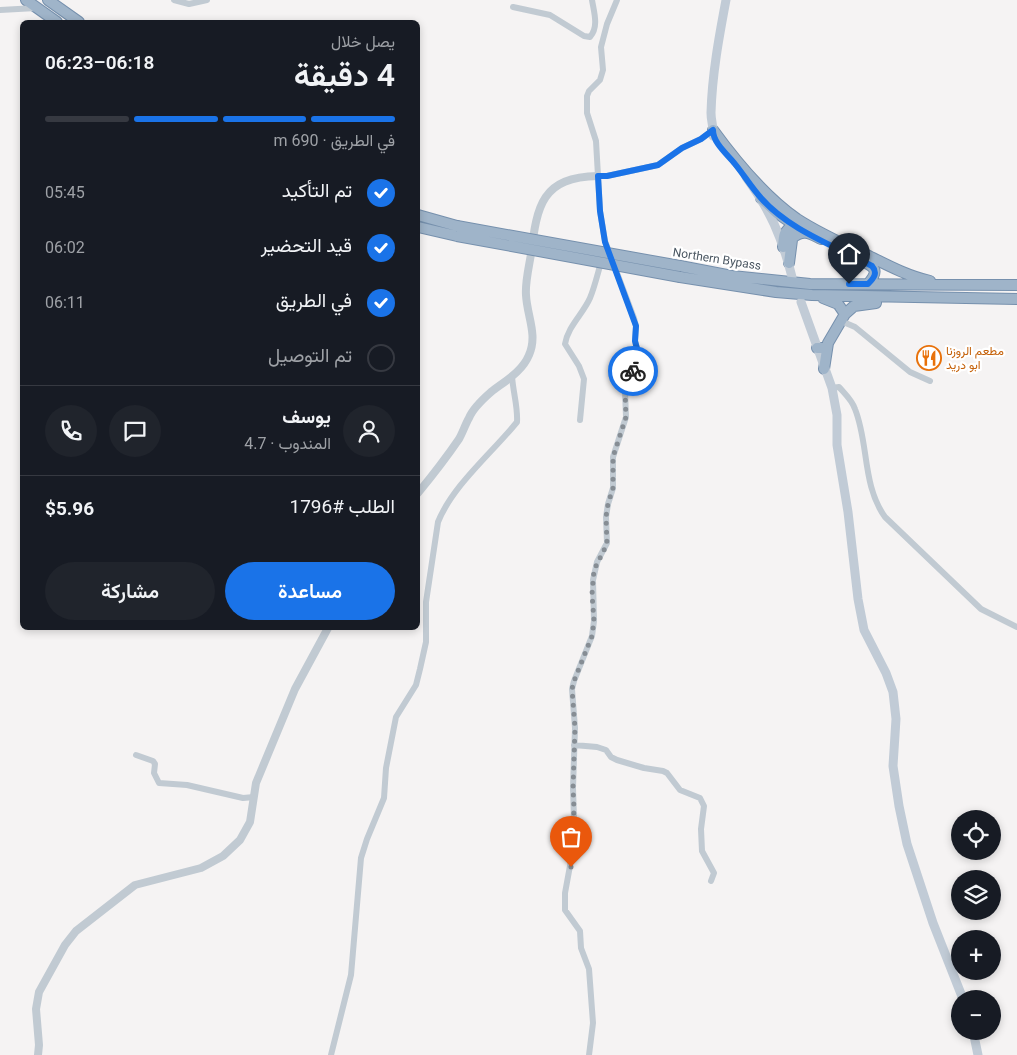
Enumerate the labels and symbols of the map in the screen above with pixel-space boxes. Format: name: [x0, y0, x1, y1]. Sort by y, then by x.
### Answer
pin: [828, 233, 870, 284]
street label: Northern Bypass: [672, 245, 762, 273]
place label: مطعم الروزنا ابو دريد: [946, 344, 1004, 373]
restaurant icon: مطعم الروزنا ابو دريد: [916, 345, 942, 371]
courier: [608, 346, 658, 396]
pin: [550, 816, 592, 867]

